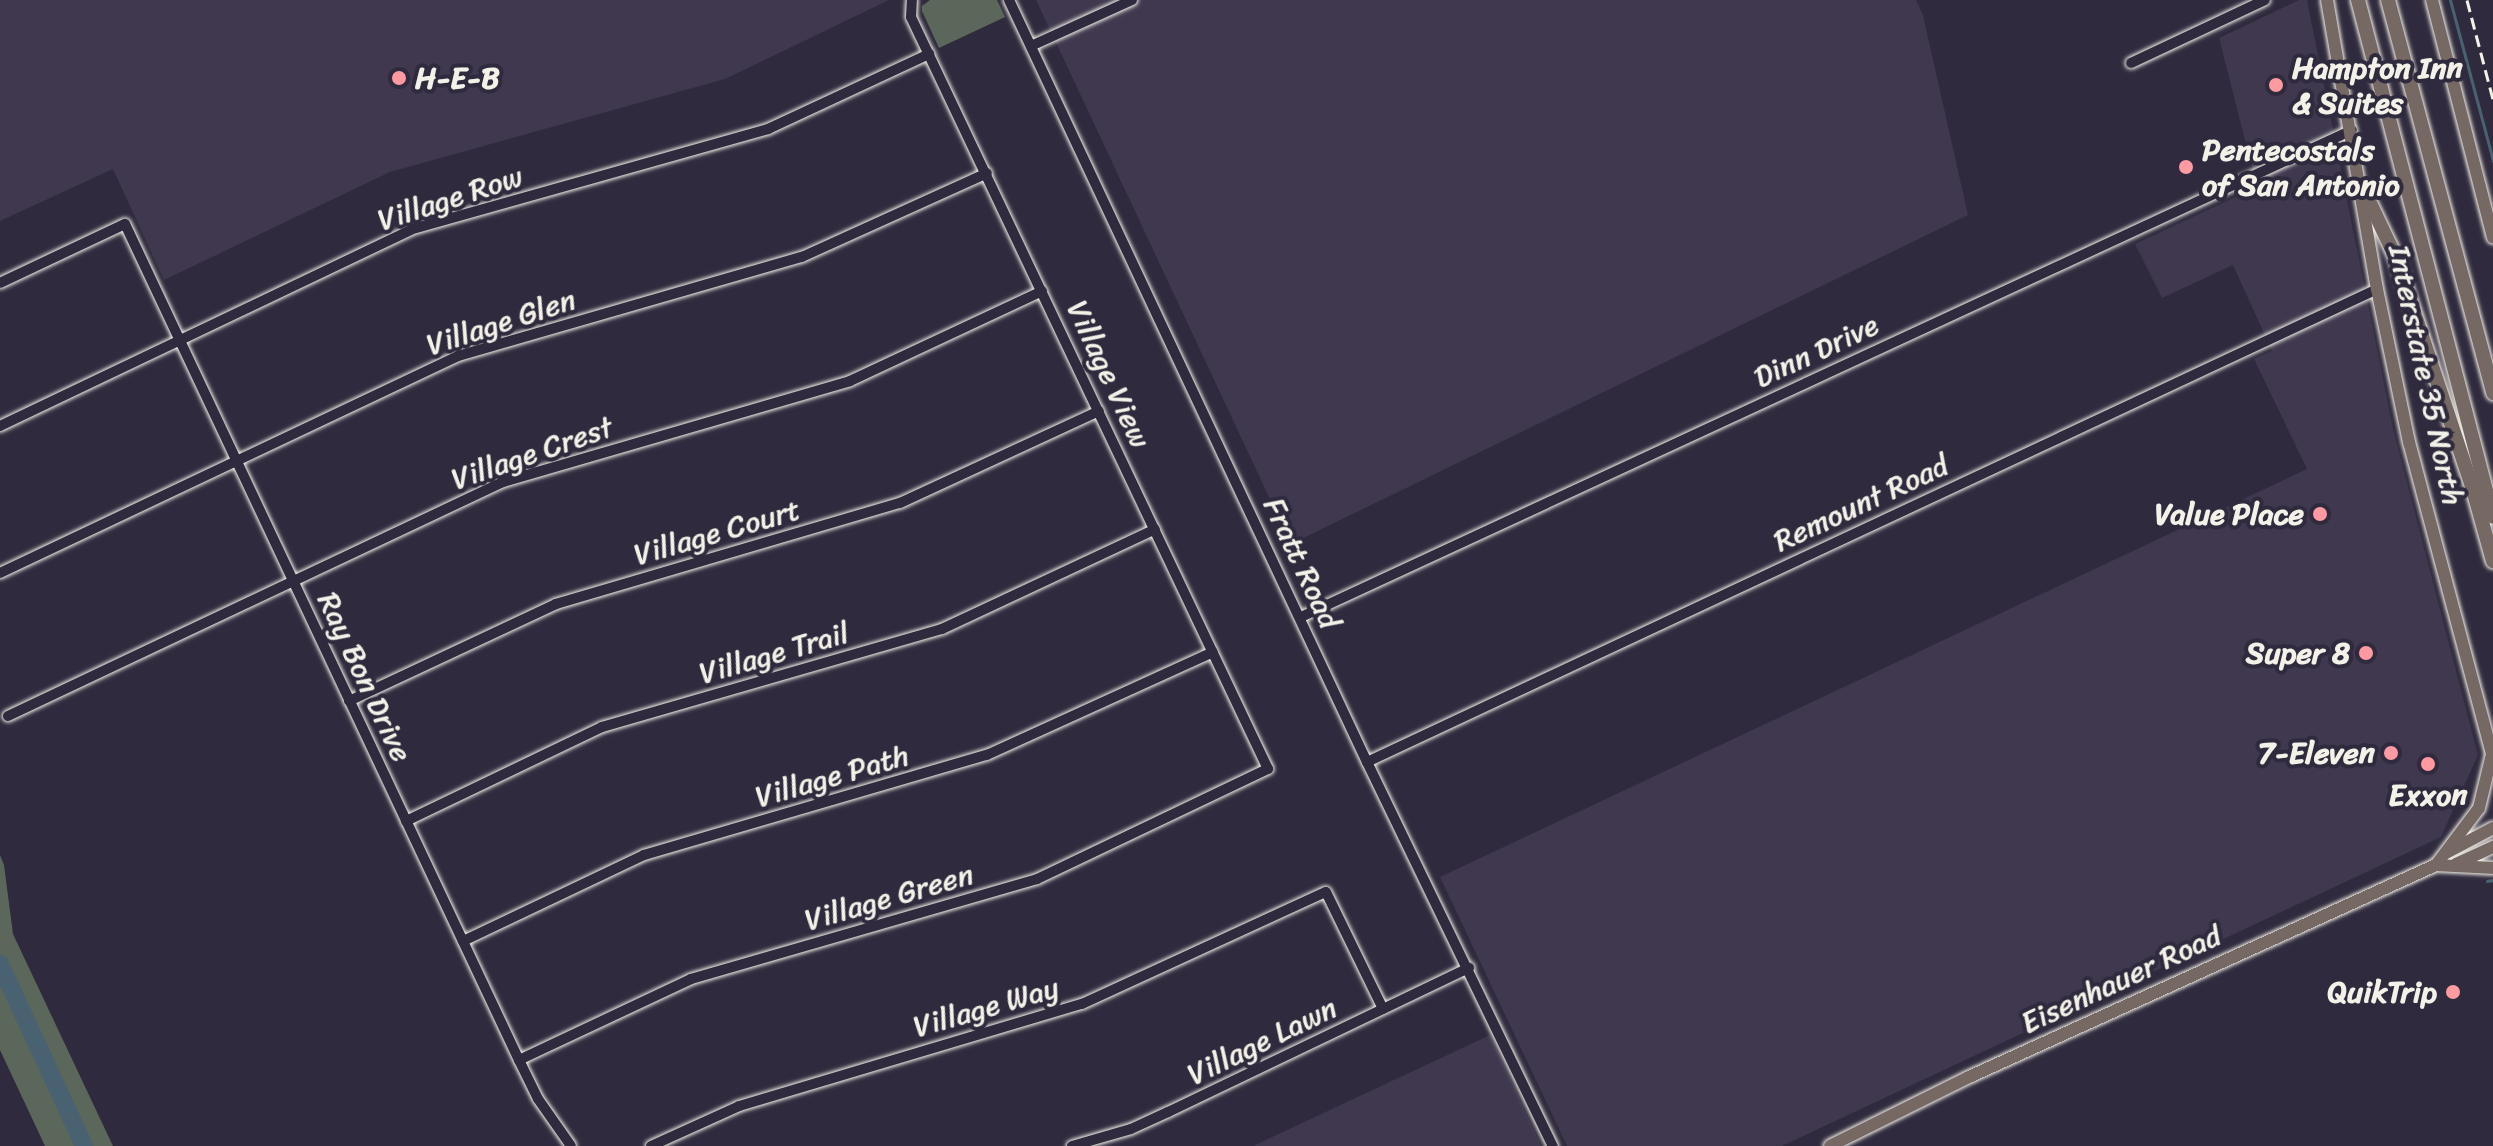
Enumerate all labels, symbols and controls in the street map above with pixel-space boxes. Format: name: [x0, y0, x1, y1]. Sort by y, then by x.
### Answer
place label: Hampton Inn & Suites: [2292, 50, 2463, 120]
place label: H-E-B: [415, 60, 500, 96]
marker: H-E-B: [390, 69, 408, 87]
marker: Hampton Inn & Suites: [2267, 76, 2285, 94]
place label: Pentecostals of San Antonio: [2202, 132, 2400, 202]
street label: Village Row: [373, 158, 527, 238]
marker: Pentecostals of San Antonio: [2177, 158, 2195, 176]
street label: Interstate 35 North: [2381, 242, 2471, 508]
street label: Village Glen: [422, 281, 580, 363]
street label: Village View: [1059, 295, 1159, 453]
street label: Dinn Drive: [1748, 306, 1884, 396]
street label: Village Crest: [447, 409, 617, 497]
street label: Remount Road: [1768, 447, 1954, 559]
street label: Village Court: [630, 491, 804, 573]
street label: Fratt Road: [1256, 492, 1348, 634]
place label: Value Place: [2154, 496, 2304, 532]
marker: Value Place: [2311, 505, 2329, 523]
street label: Ray Bon Drive: [310, 587, 420, 767]
street label: Village Trail: [695, 614, 853, 692]
place label: Super 8: [2246, 635, 2350, 671]
marker: Super 8: [2357, 644, 2375, 662]
place label: 7-Eleven: [2258, 735, 2375, 771]
street label: Village Path: [751, 737, 913, 815]
marker: 7-Eleven: [2382, 744, 2400, 762]
marker: Exxon: [2419, 755, 2437, 773]
place label: Exxon: [2389, 777, 2467, 813]
street label: Village Green: [801, 856, 977, 938]
street label: Eisenhauer Road: [2015, 917, 2227, 1041]
street label: Village Way: [909, 969, 1063, 1045]
place label: QuikTrip: [2328, 974, 2437, 1010]
marker: QuikTrip: [2444, 983, 2462, 1001]
street label: Village Lawn: [1182, 989, 1342, 1093]

